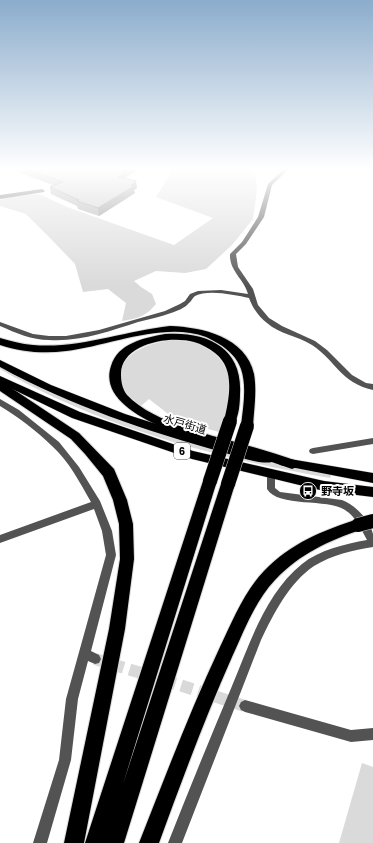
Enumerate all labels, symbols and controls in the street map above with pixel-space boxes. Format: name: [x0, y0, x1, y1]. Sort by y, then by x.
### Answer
street label: 水戸街道: [162, 410, 208, 438]
road number: 6: [174, 443, 190, 459]
bus stop icon: 野寺坂: [298, 481, 318, 501]
place label: 野寺坂: [321, 483, 354, 499]

